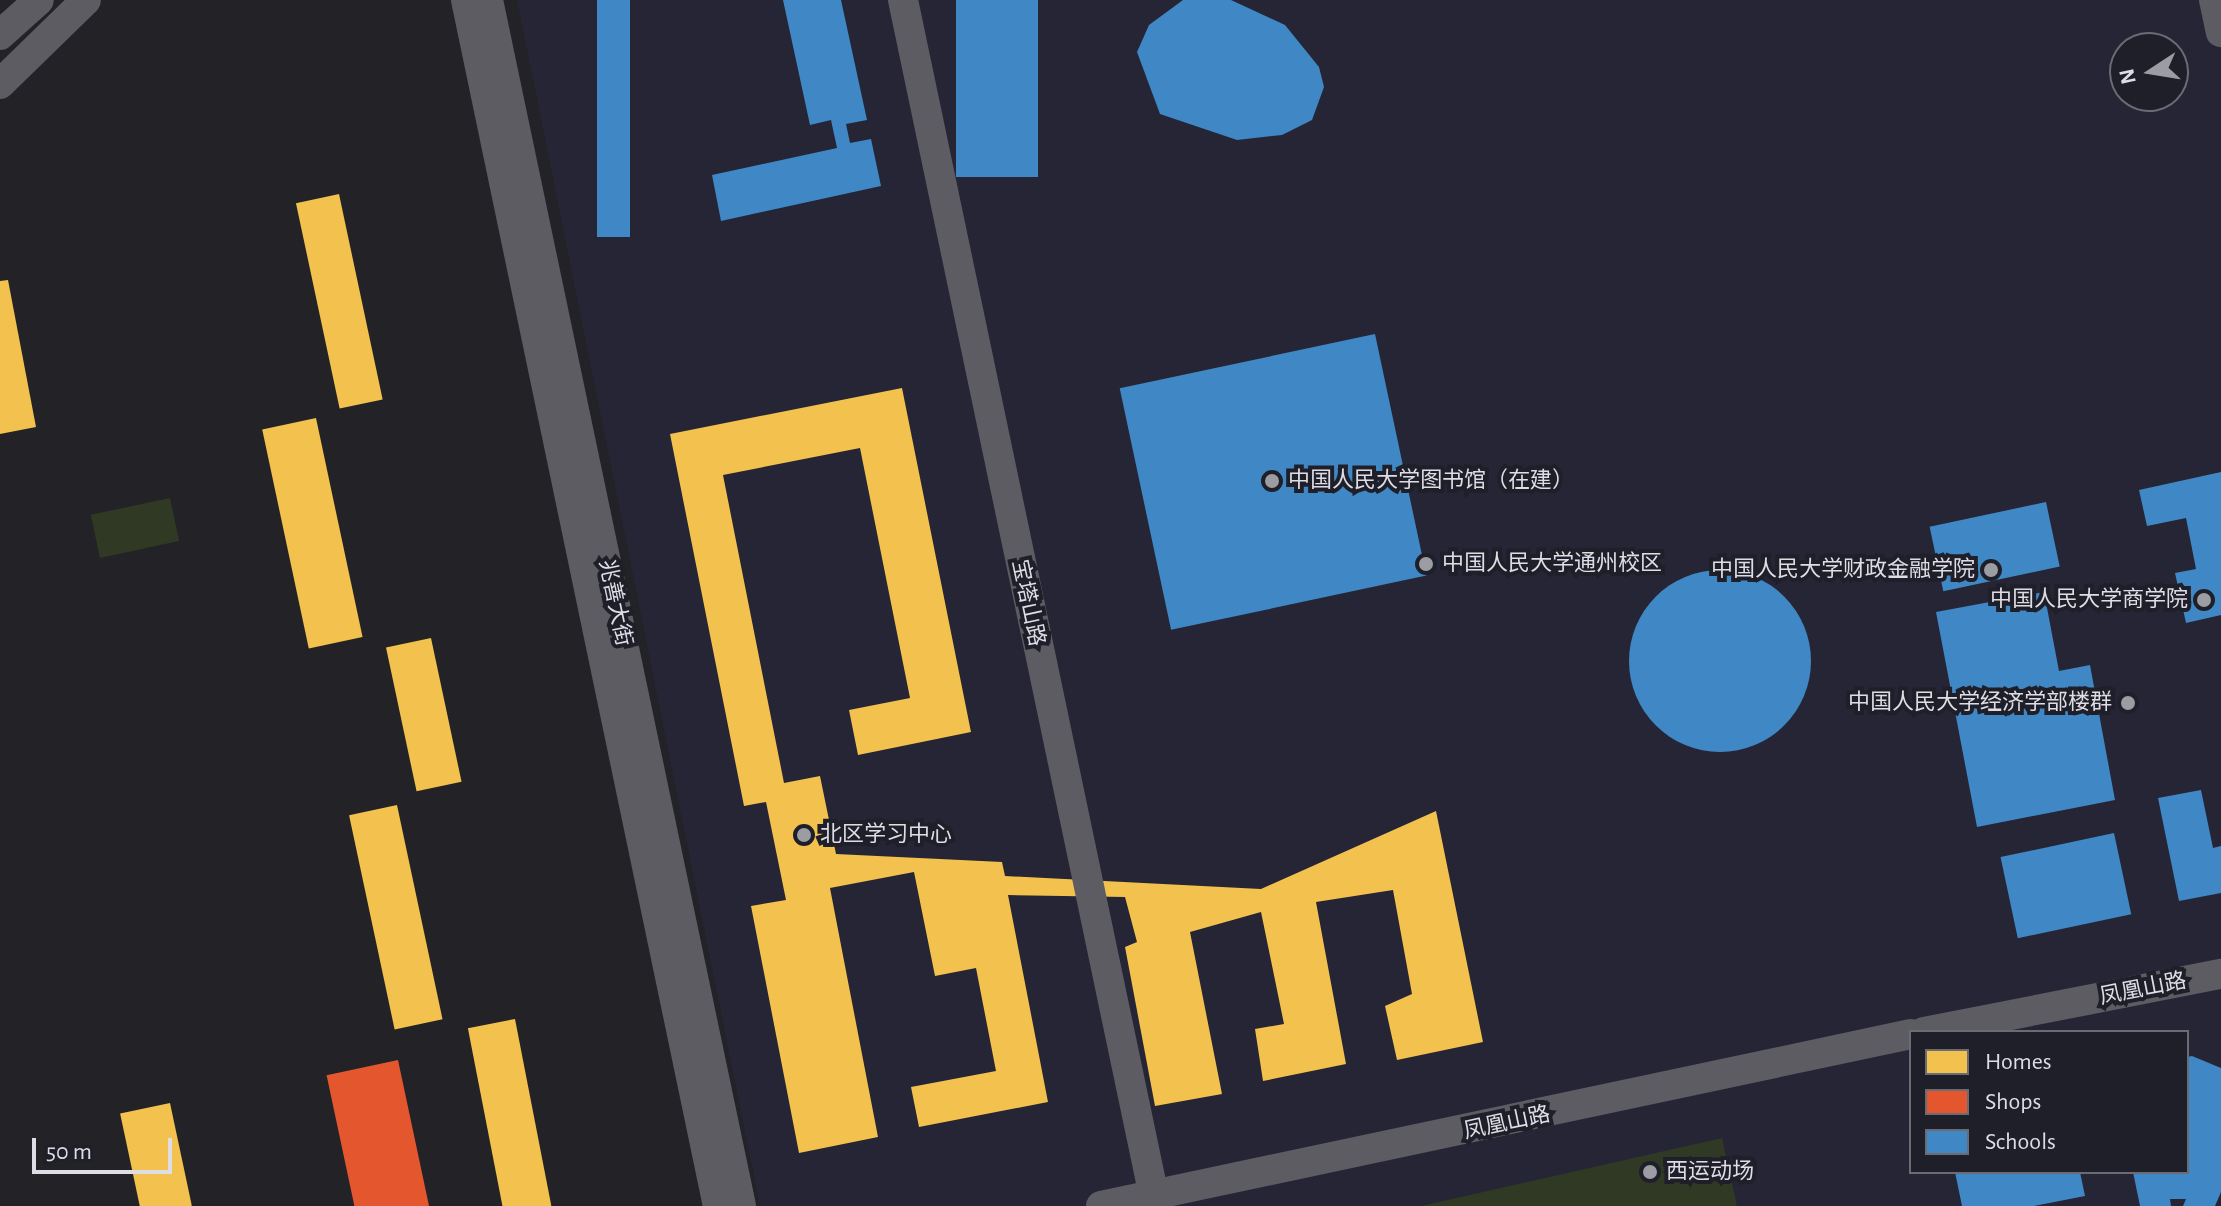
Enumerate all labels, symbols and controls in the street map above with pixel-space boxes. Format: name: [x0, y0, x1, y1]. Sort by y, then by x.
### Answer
north arrow: [2109, 32, 2189, 112]
text: N: [2115, 67, 2140, 86]
place label: 中国人民大学图书馆（在建）: [1288, 468, 1574, 494]
marker: 中国人民大学图书馆（在建）: [1263, 472, 1281, 490]
place label: 中国人民大学通州校区: [1442, 551, 1662, 577]
marker: 中国人民大学通州校区: [1417, 555, 1435, 573]
street label: 兆善大街: [593, 557, 637, 649]
street label: 宝塔山路: [1006, 557, 1050, 649]
place label: 中国人民大学财政金融学院: [1711, 557, 1975, 583]
marker: 中国人民大学财政金融学院: [1982, 561, 2000, 579]
place label: 中国人民大学商学院: [1990, 587, 2188, 613]
marker: 中国人民大学商学院: [2195, 591, 2213, 609]
place label: 中国人民大学经济学部楼群: [1848, 690, 2112, 716]
marker: 中国人民大学经济学部楼群: [2119, 694, 2137, 712]
place label: 北区学习中心: [820, 822, 952, 848]
marker: 北区学习中心: [795, 826, 813, 844]
street label: 凤凰山路: [2097, 968, 2189, 1010]
legend: [1909, 1030, 2189, 1174]
text: Homes: [1985, 1050, 2052, 1074]
text: Shops: [1985, 1090, 2041, 1114]
street label: 凤凰山路: [1461, 1101, 1553, 1145]
scale bar: [36, 1122, 176, 1172]
text: Schools: [1985, 1130, 2056, 1154]
text: 50 m: [46, 1140, 92, 1164]
place label: 西运动场: [1666, 1159, 1754, 1185]
marker: 西运动场: [1641, 1163, 1659, 1181]

